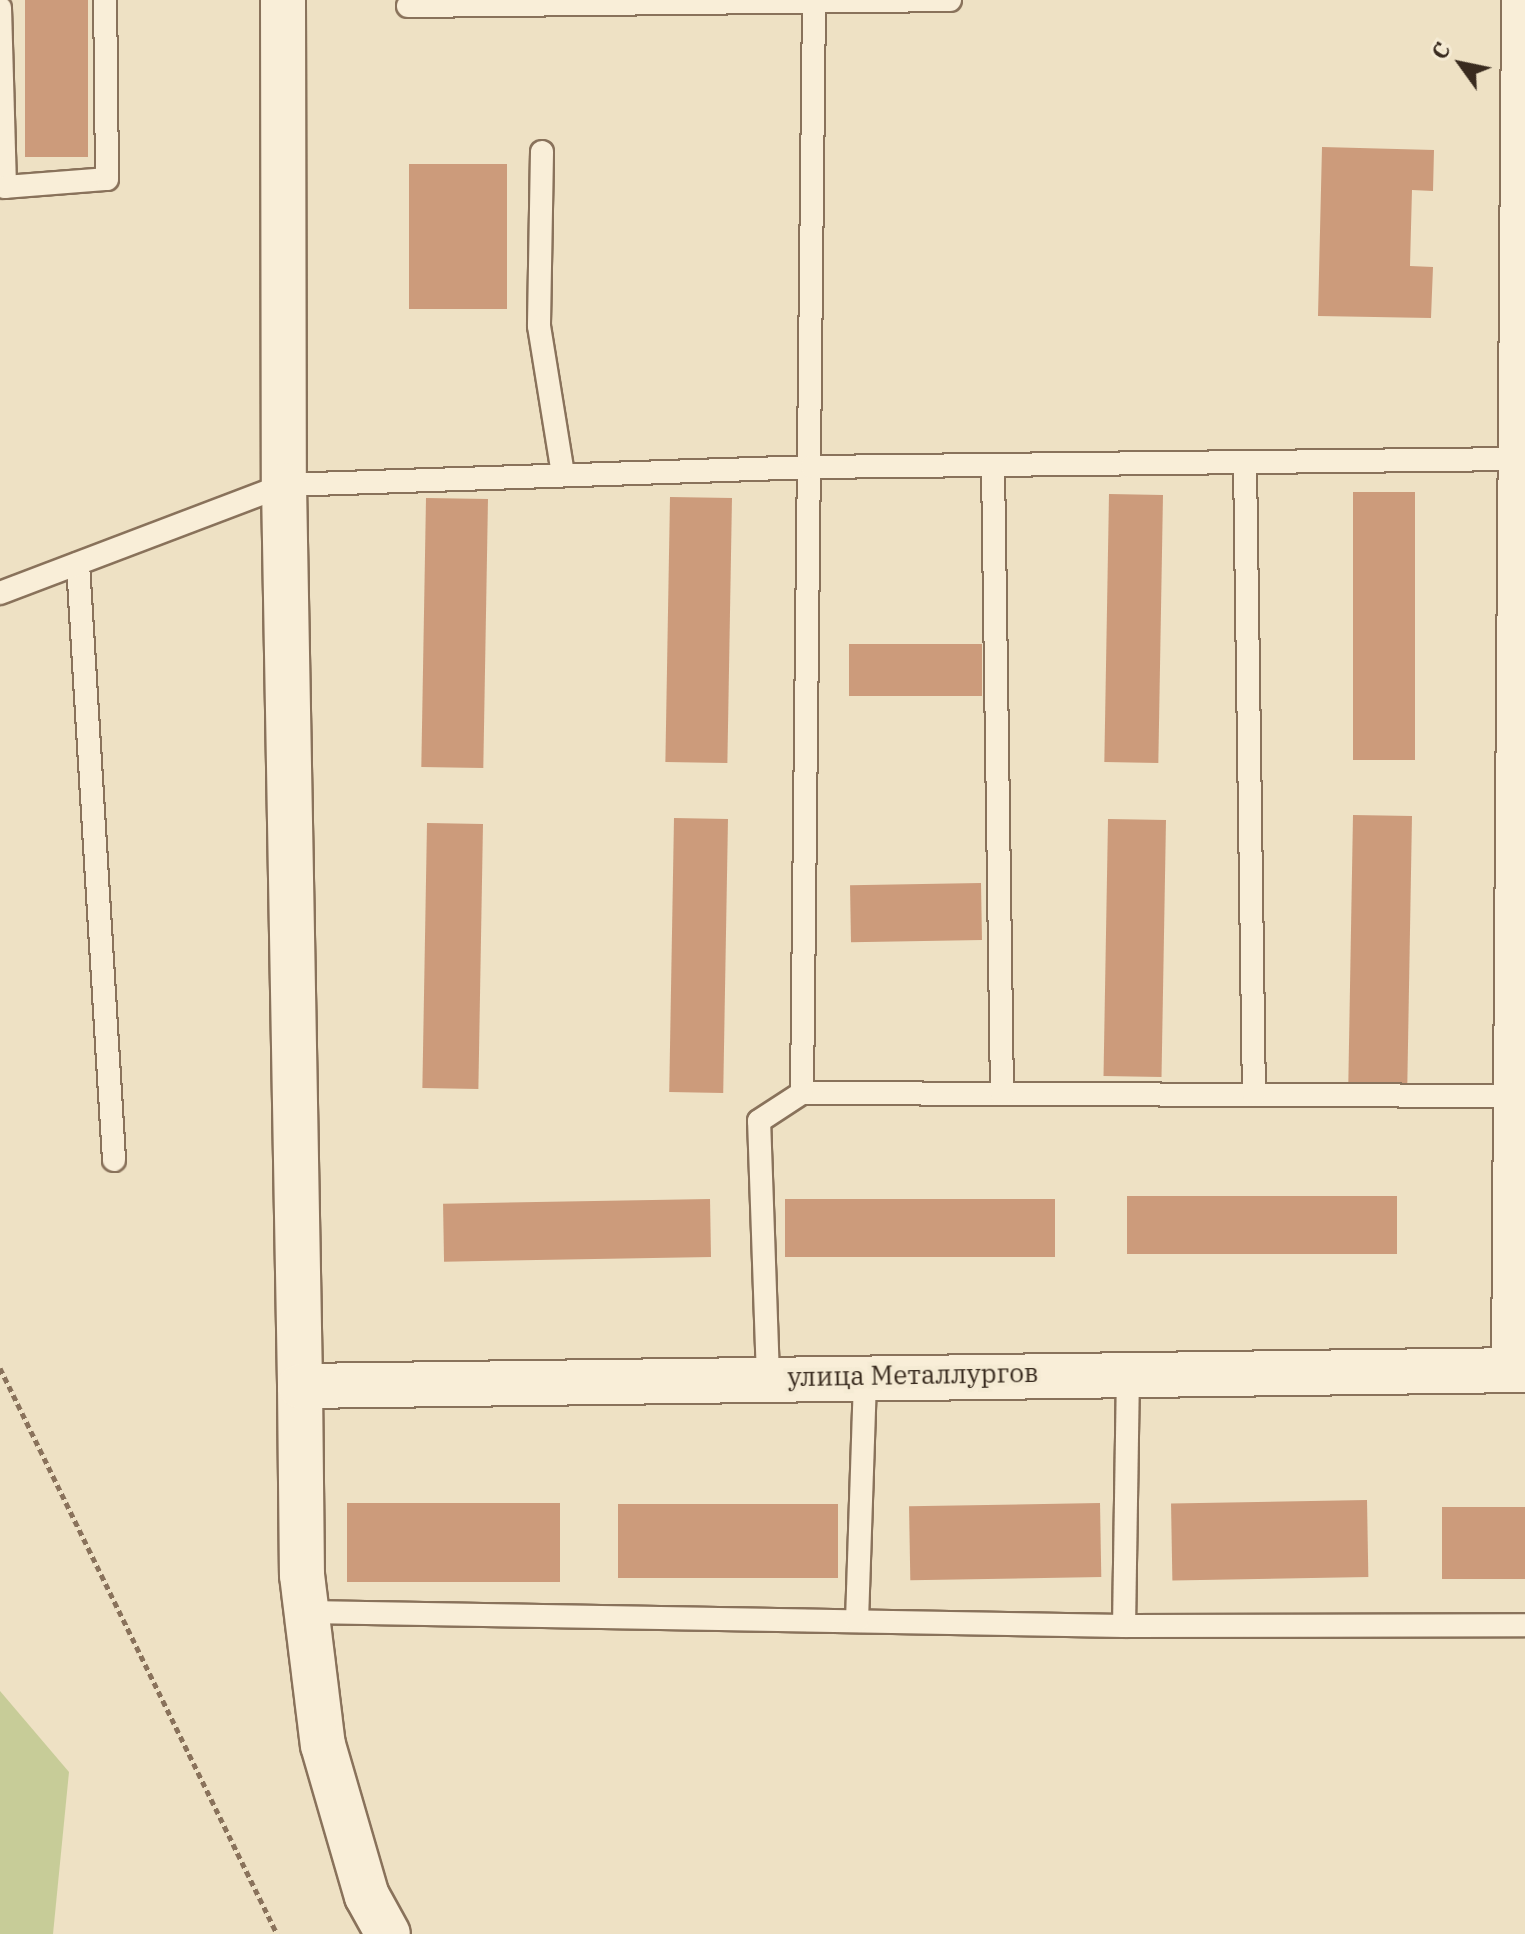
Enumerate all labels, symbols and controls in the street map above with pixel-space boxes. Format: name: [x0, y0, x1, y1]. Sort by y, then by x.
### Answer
north arrow: [1421, 24, 1501, 104]
text: С: [1424, 37, 1457, 65]
street label: улица Металлургов: [787, 1357, 1039, 1393]

